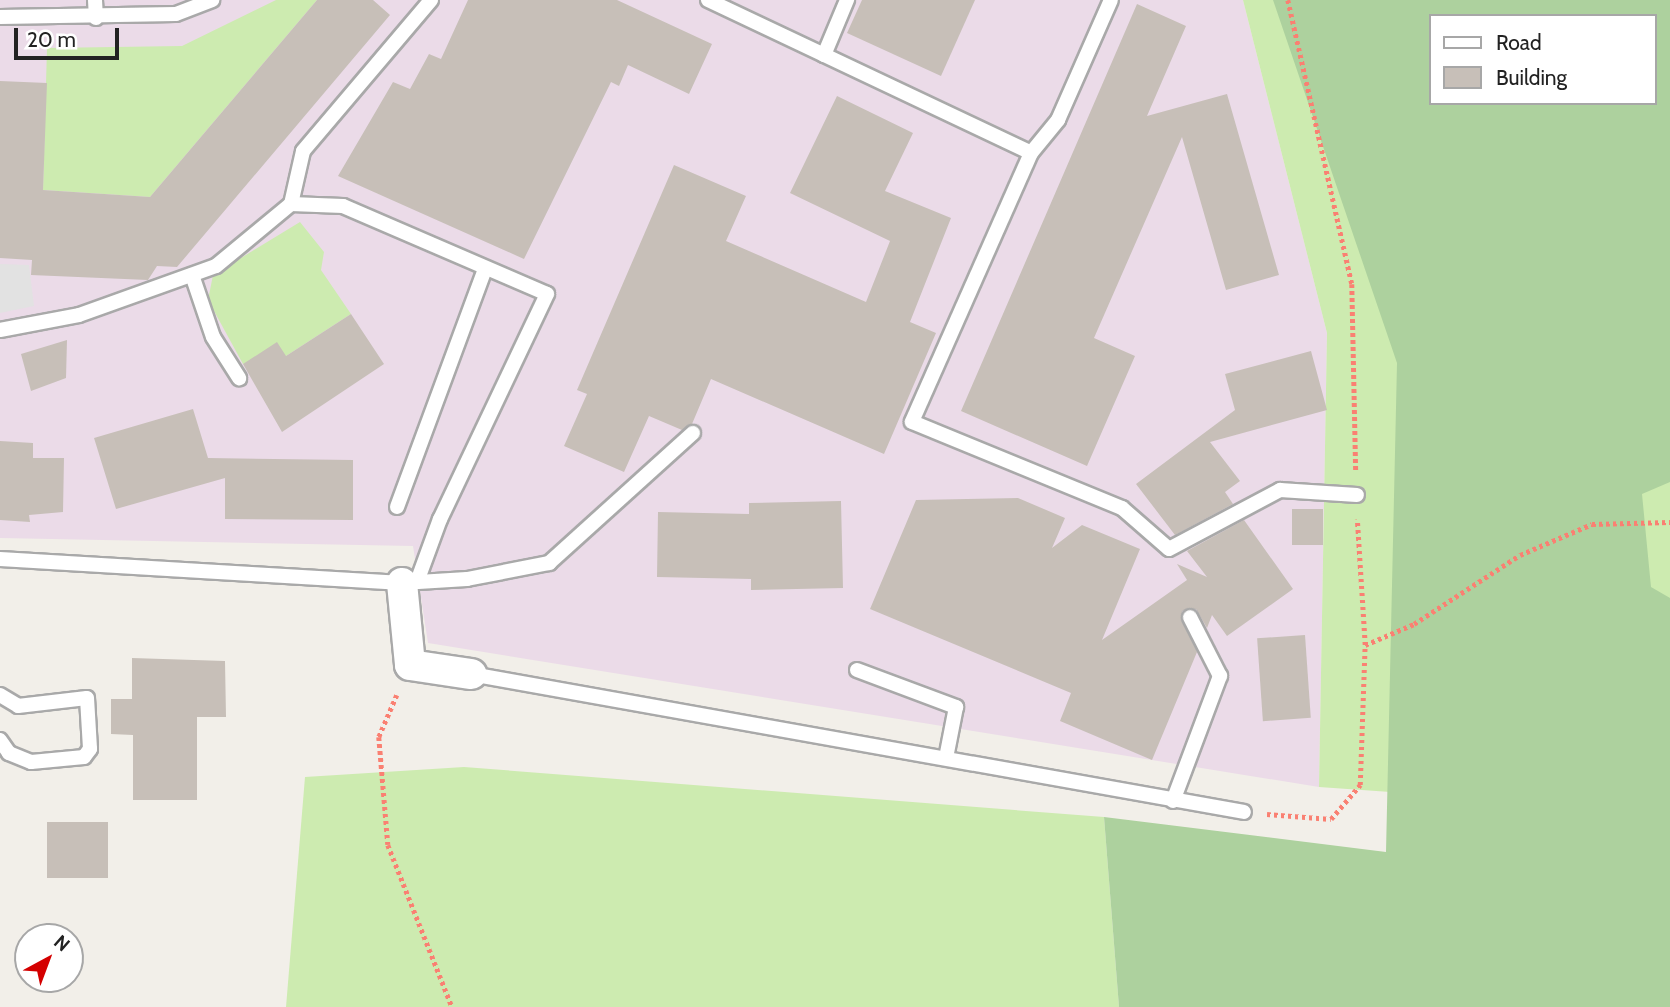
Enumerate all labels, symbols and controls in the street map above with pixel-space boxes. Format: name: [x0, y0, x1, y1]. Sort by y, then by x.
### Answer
scale bar: [18, 14, 122, 58]
legend: [1428, 14, 1656, 105]
text: 20 m: [27, 27, 76, 52]
text: Road: [1496, 30, 1542, 55]
text: Building: [1496, 65, 1567, 90]
north arrow: [14, 923, 84, 993]
text: N: [49, 930, 74, 956]

